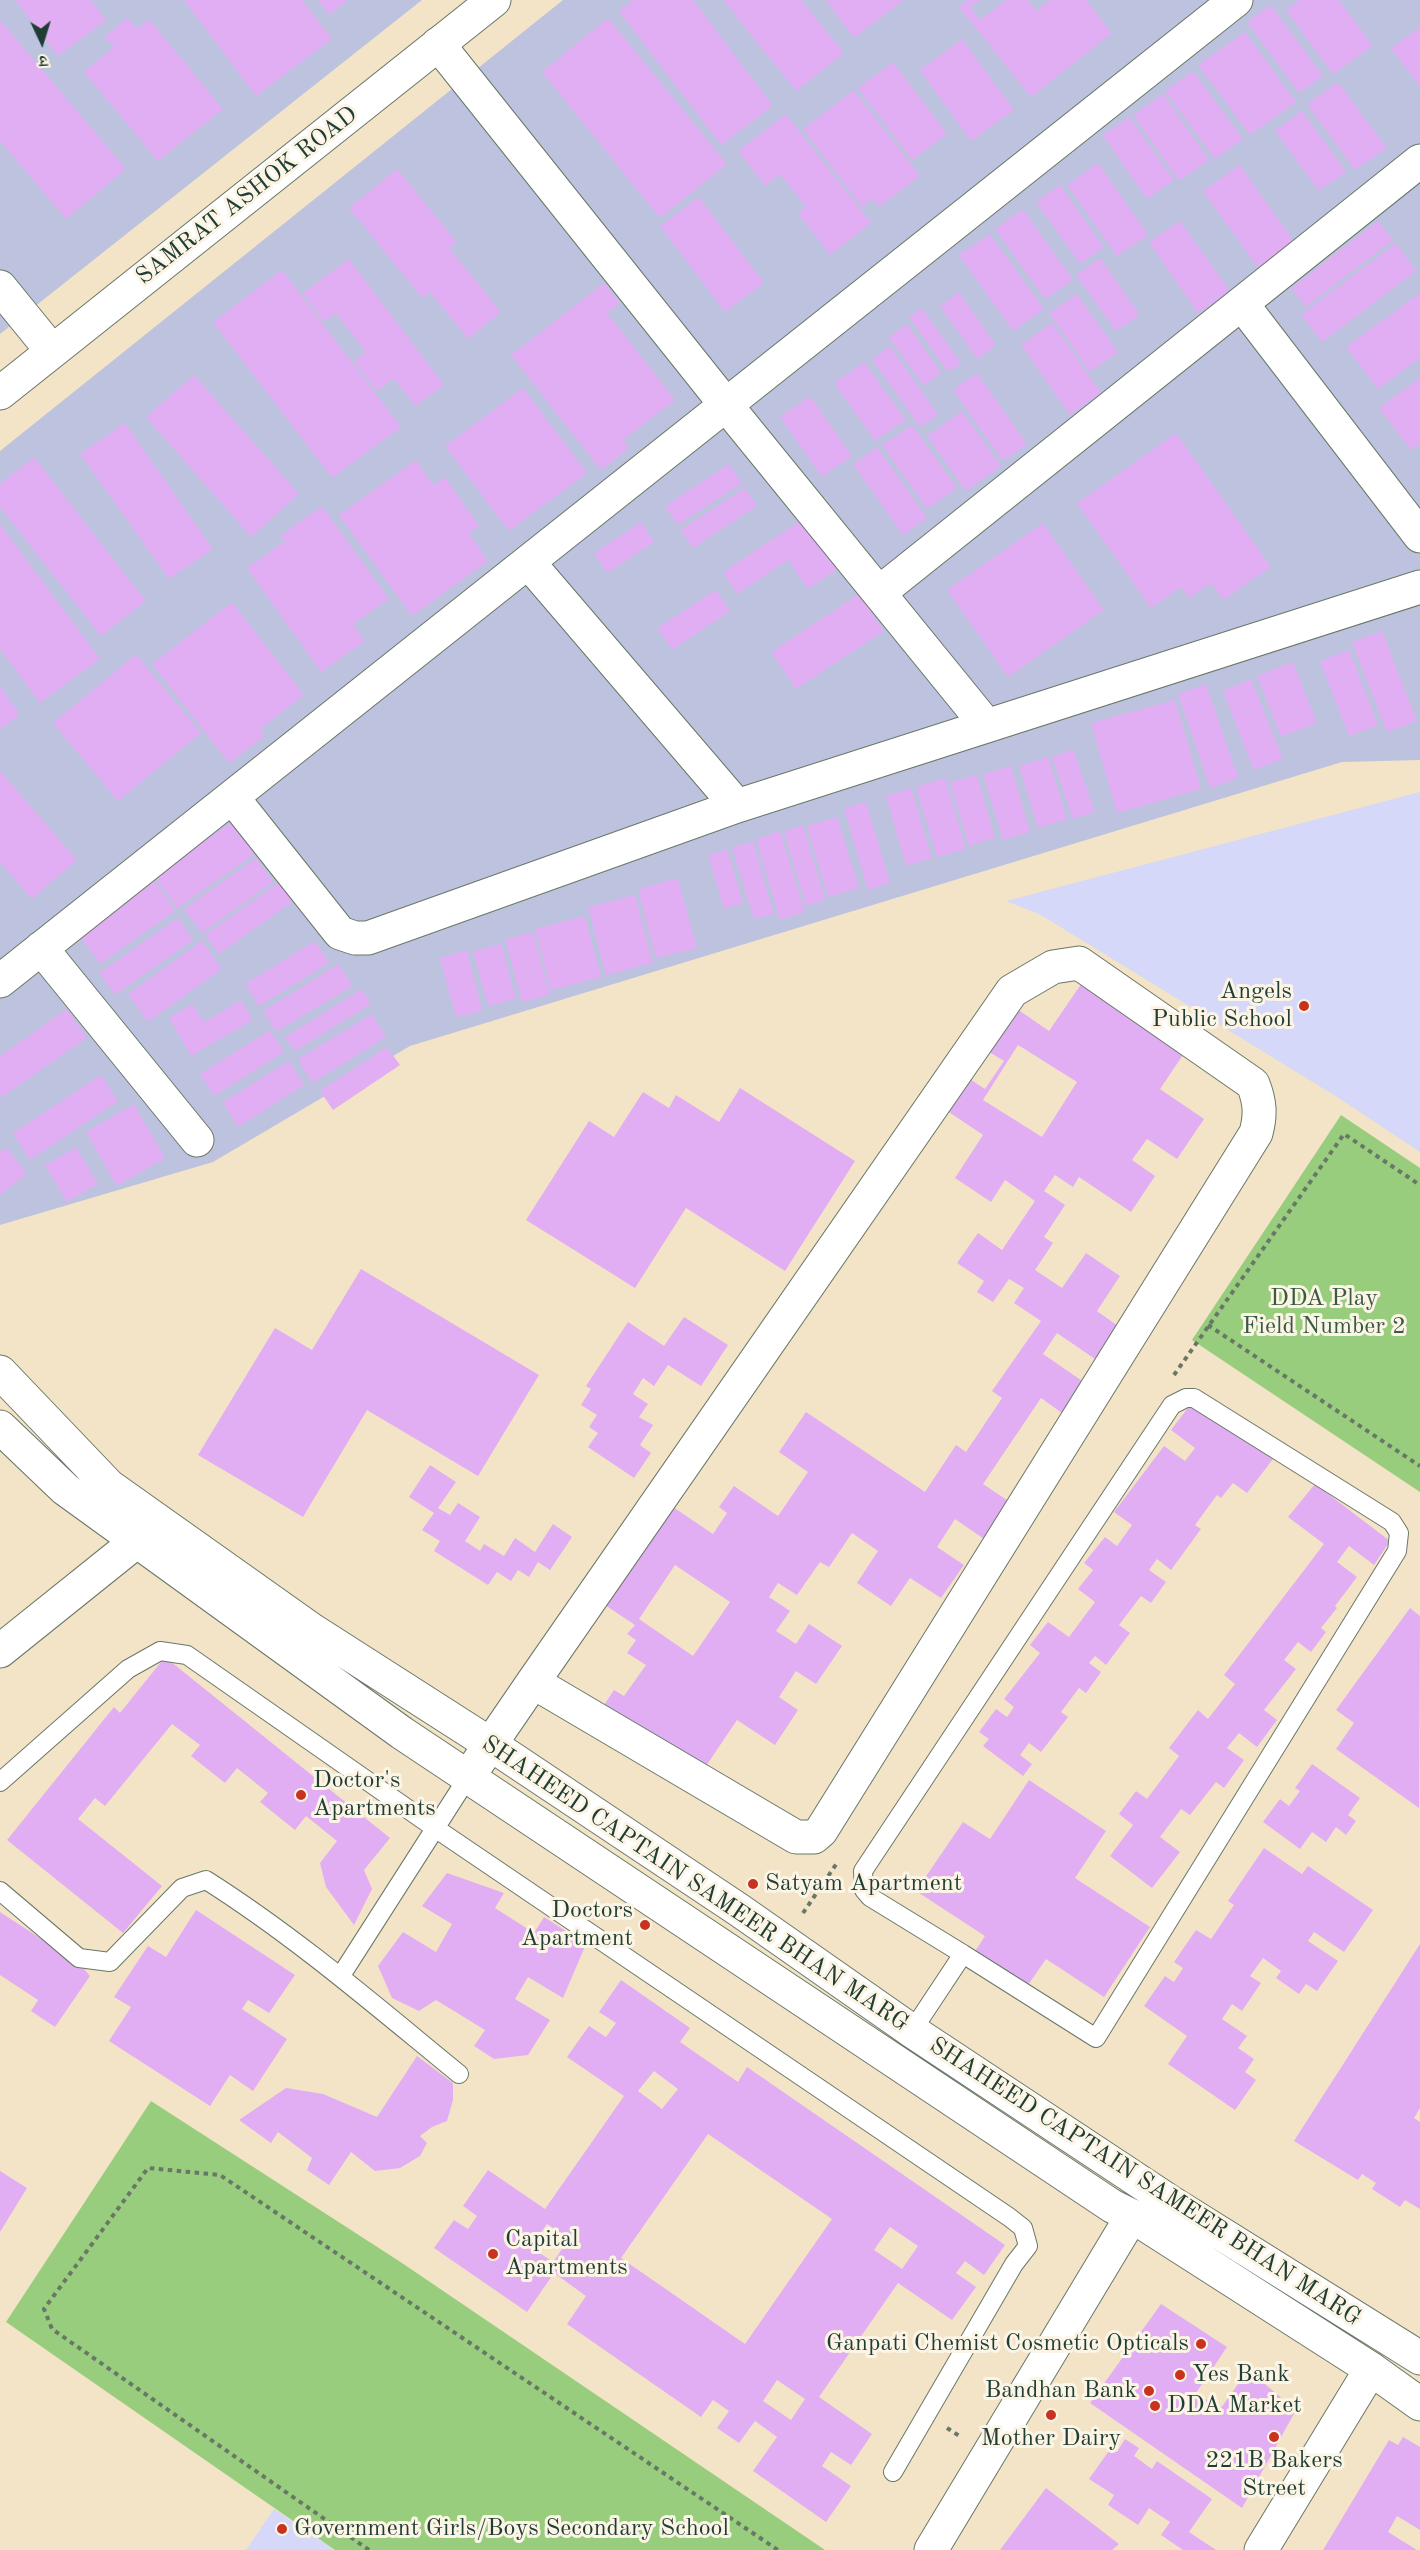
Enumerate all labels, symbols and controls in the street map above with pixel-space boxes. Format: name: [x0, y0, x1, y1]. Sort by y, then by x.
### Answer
north arrow: [12, 12, 72, 72]
text: उ: [39, 52, 48, 68]
street label: SAMRAT ASHOK ROAD: [130, 100, 364, 292]
place label: Angels Public School: [1152, 978, 1292, 1034]
marker: Angels Public School: [1297, 999, 1311, 1013]
park label: DDA Play Field Number 2: [1242, 1285, 1406, 1341]
street label: SHAHEED CAPTAIN SAMEER BHAN MARG: [476, 1730, 914, 2038]
place label: Doctor's Apartments: [313, 1767, 436, 1823]
marker: Doctor's Apartments: [294, 1788, 308, 1802]
place label: Satyam Apartment: [765, 1870, 962, 1898]
marker: Satyam Apartment: [746, 1877, 760, 1891]
place label: Doctors Apartment: [521, 1897, 633, 1953]
marker: Doctors Apartment: [638, 1918, 652, 1932]
street label: SHAHEED CAPTAIN SAMEER BHAN MARG: [924, 2031, 1366, 2333]
place label: Capital Apartments: [505, 2226, 628, 2282]
marker: Capital Apartments: [486, 2247, 500, 2261]
place label: Ganpati Chemist Cosmetic Opticals: [826, 2330, 1189, 2358]
marker: Ganpati Chemist Cosmetic Opticals: [1194, 2337, 1208, 2351]
place label: Yes Bank: [1192, 2361, 1290, 2389]
marker: Yes Bank: [1173, 2368, 1187, 2382]
place label: Bandhan Bank: [985, 2377, 1137, 2405]
marker: Bandhan Bank: [1142, 2384, 1156, 2398]
place label: DDA Market: [1167, 2392, 1302, 2420]
marker: DDA Market: [1148, 2399, 1162, 2413]
marker: Mother Dairy: [1044, 2408, 1058, 2422]
place label: Mother Dairy: [981, 2425, 1121, 2453]
marker: 221B Bakers Street: [1267, 2430, 1281, 2444]
place label: 221B Bakers Street: [1205, 2447, 1343, 2503]
place label: Government Girls/Boys Secondary School: [294, 2515, 729, 2543]
marker: Government Girls/Boys Secondary School: [275, 2522, 289, 2536]

